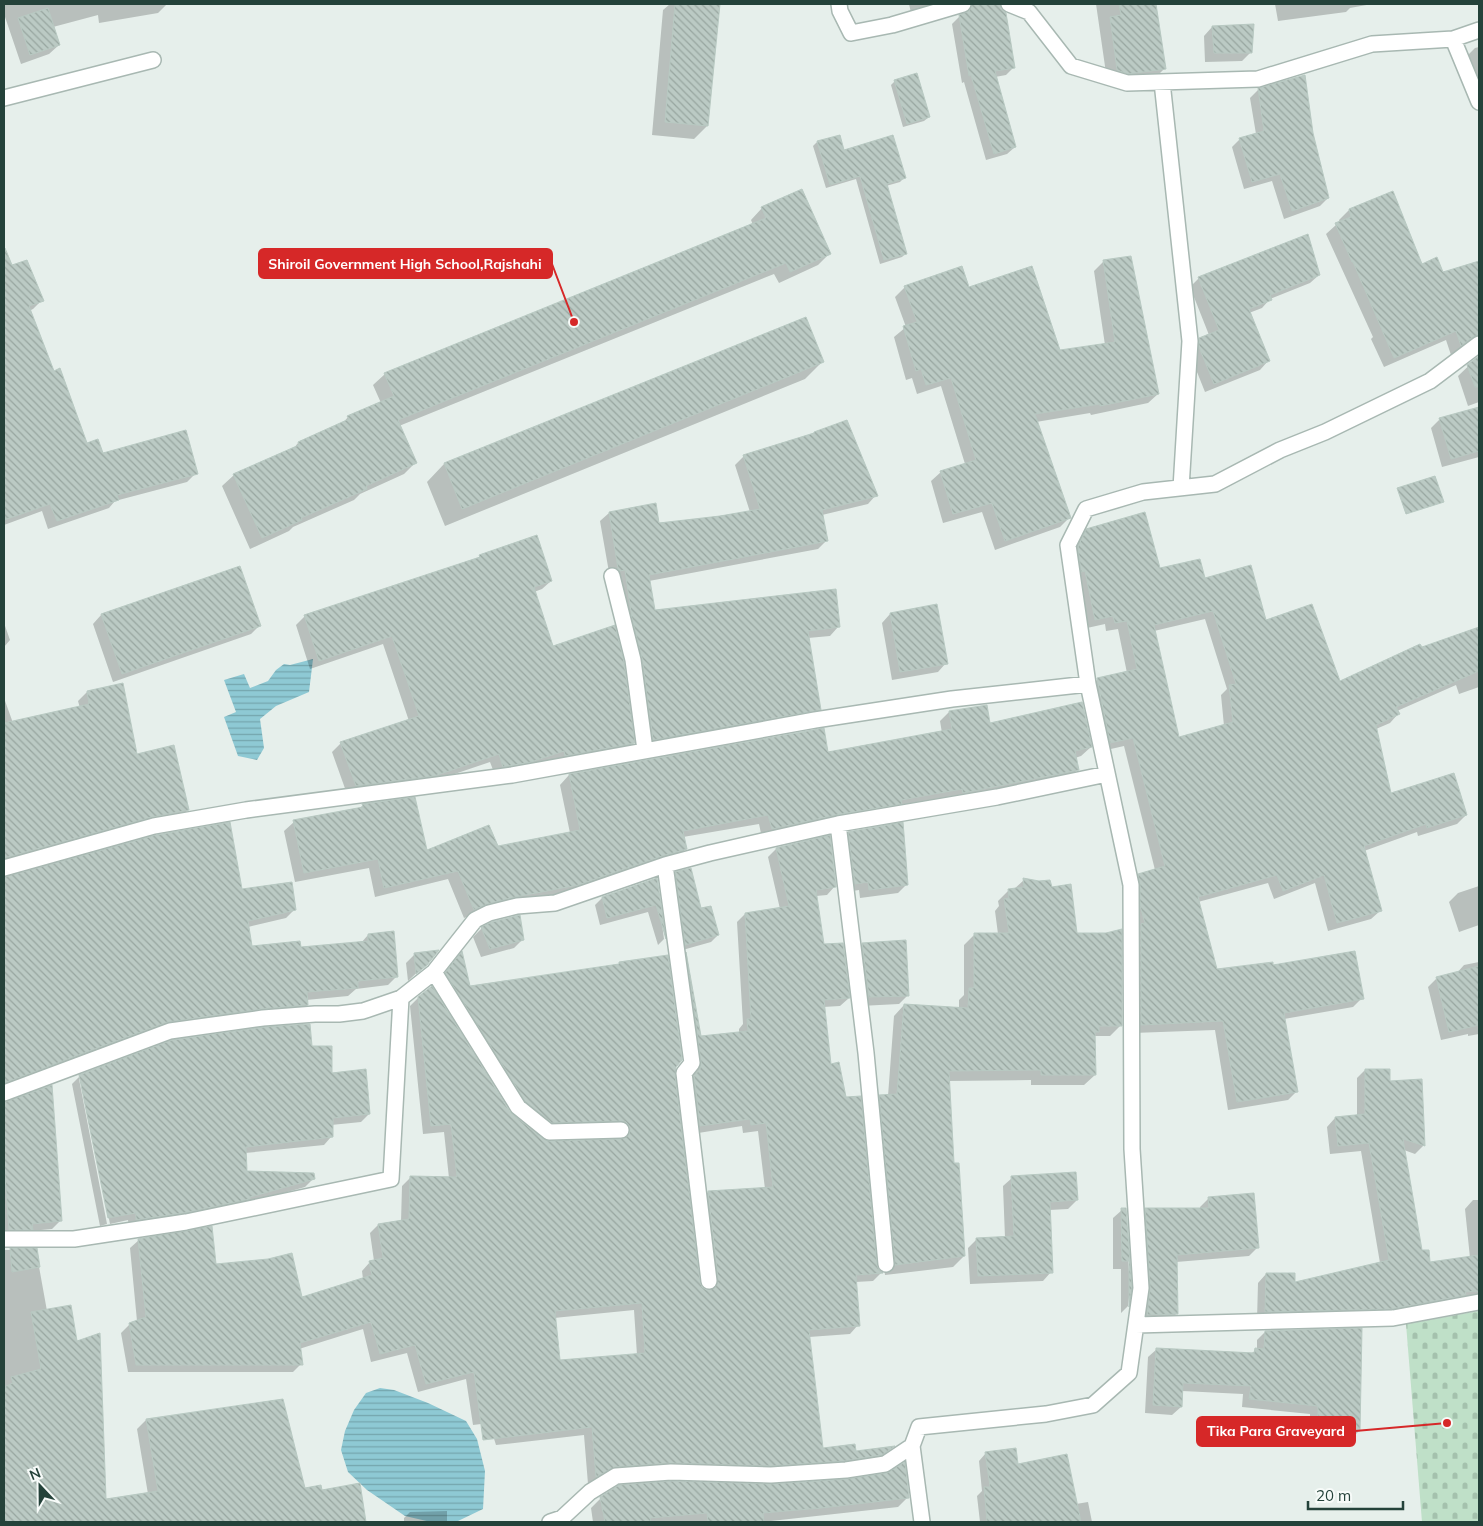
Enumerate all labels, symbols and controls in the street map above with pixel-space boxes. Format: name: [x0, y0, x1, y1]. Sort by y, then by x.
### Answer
callout: Shiroil Government High School,Rajshahi: [259, 249, 552, 278]
text: Shiroil Government High School,Rajshahi: [268, 255, 542, 273]
callout: Tika Para Graveyard: [1197, 1417, 1355, 1446]
text: Tika Para Graveyard: [1207, 1422, 1345, 1440]
north arrow: [15, 1461, 65, 1511]
text: N: [27, 1464, 43, 1484]
scale bar: [1308, 1478, 1403, 1510]
text: 20 m: [1316, 1486, 1351, 1505]

